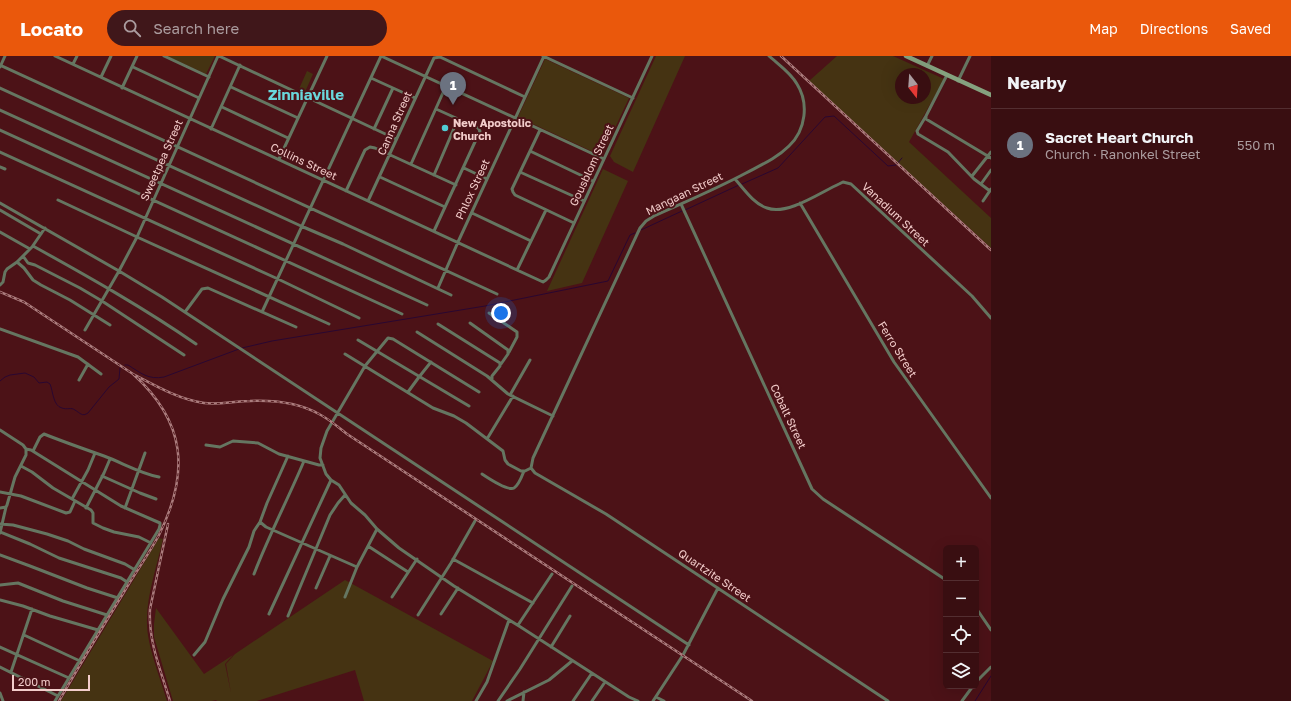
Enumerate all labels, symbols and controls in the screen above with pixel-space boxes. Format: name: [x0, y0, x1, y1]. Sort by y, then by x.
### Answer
search box: [107, 10, 387, 46]
text: Locato: [20, 17, 83, 40]
icon: search: [121, 17, 143, 39]
text: Search here: [153, 19, 239, 37]
text: Map: [1089, 20, 1118, 37]
text: Directions: [1140, 20, 1208, 37]
text: Saved: [1230, 20, 1271, 37]
north arrow: [895, 68, 931, 104]
pin: 1: [440, 72, 466, 105]
text: Nearby: [1007, 72, 1067, 93]
district label: Zinniaville: [268, 85, 344, 103]
street label: Canna Street: [374, 89, 414, 157]
place label: New Apostolic Church: [453, 116, 532, 142]
street label: Sweetpea Street: [137, 117, 185, 203]
street label: Gousblom Street: [566, 122, 616, 208]
marker: New Apostolic Church: [440, 123, 450, 133]
text: Sacret Heart Church: [1045, 128, 1193, 146]
text: 1: [1017, 137, 1023, 153]
text: 550 m: [1237, 137, 1275, 153]
street label: Collins Street: [269, 140, 339, 182]
text: Church · Ranonkel Street: [1045, 146, 1200, 162]
street label: Phlox Street: [452, 157, 492, 221]
street label: Mangaan Street: [644, 169, 724, 217]
street label: Vanadium Street: [860, 179, 932, 249]
your location: [491, 303, 511, 323]
street label: Ferro Street: [876, 319, 920, 379]
street label: Cobalt Street: [768, 381, 810, 451]
map controls: [943, 545, 979, 689]
button: +: [943, 545, 979, 581]
street label: Quartzite Street: [676, 546, 754, 604]
button: −: [943, 581, 979, 617]
button: locate: [943, 617, 979, 653]
button: layers: [943, 653, 979, 689]
scale bar: [12, 673, 90, 692]
text: 200 m: [18, 675, 51, 688]

